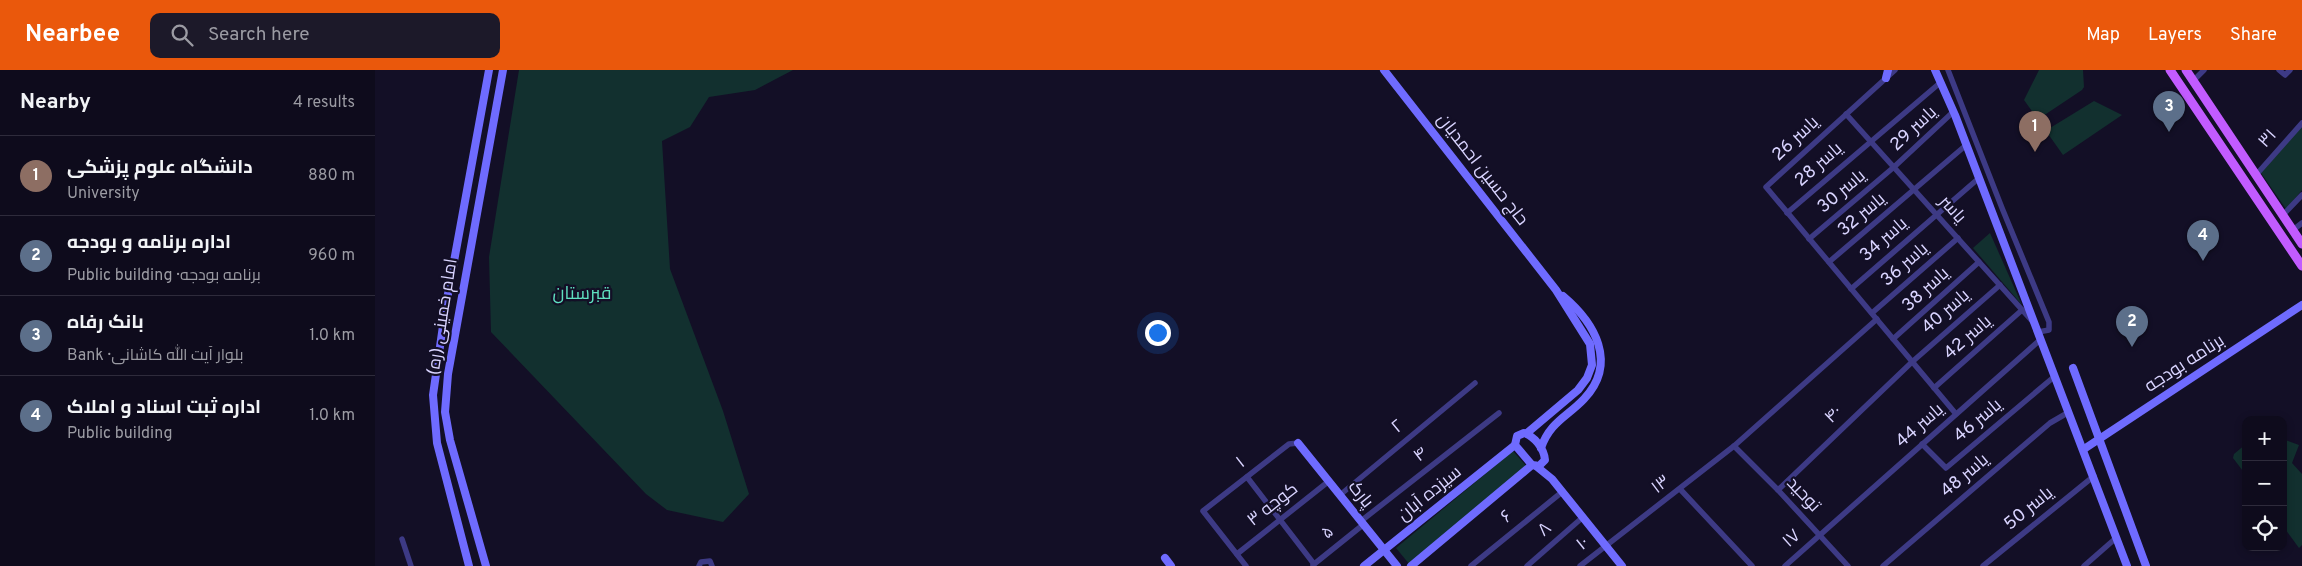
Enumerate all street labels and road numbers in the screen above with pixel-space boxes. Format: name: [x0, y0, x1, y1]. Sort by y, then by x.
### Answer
street label: یاسر 29: [1886, 101, 1942, 157]
street label: حاج حسین احمدیان: [1431, 109, 1533, 231]
street label: یاسر 26: [1768, 111, 1824, 167]
street label: ۳۱: [2254, 125, 2282, 153]
street label: یاسر 28: [1790, 138, 1848, 192]
street label: یاسر 30: [1813, 165, 1871, 219]
street label: یاسر 32: [1833, 188, 1891, 242]
street label: یاسر: [1933, 190, 1971, 229]
street label: یاسر 34: [1855, 213, 1913, 267]
street label: یاسر 36: [1876, 238, 1934, 292]
street label: امام خمینی (ره): [422, 257, 464, 377]
street label: یاسر 38: [1897, 263, 1955, 317]
street label: یاسر 40: [1917, 284, 1975, 339]
street label: یاسر 42: [1939, 311, 1997, 365]
street label: برنامه بودجه: [2141, 330, 2229, 398]
street label: یاسر 46: [1949, 394, 2007, 448]
street label: یاسر 44: [1891, 399, 1949, 453]
street label: ۴۰: [1820, 401, 1848, 429]
street label: ۲: [1387, 415, 1409, 439]
street label: ۴: [1409, 442, 1433, 468]
street label: یاسر 48: [1936, 449, 1994, 503]
street label: ۱: [1232, 452, 1250, 474]
street label: سیزده آبان: [1393, 461, 1467, 527]
street label: ۱۳: [1647, 470, 1675, 500]
street label: توحید: [1781, 472, 1825, 518]
street label: پارک: [1342, 477, 1378, 514]
street label: کوچه ۳: [1243, 478, 1303, 532]
street label: یاسر 50: [2000, 482, 2059, 536]
street label: ۶: [1496, 505, 1518, 529]
street label: ۸: [1533, 518, 1557, 542]
street label: ۵: [1317, 521, 1339, 545]
street label: ۱۷: [1778, 525, 1806, 553]
street label: ۱۰: [1572, 532, 1594, 556]

